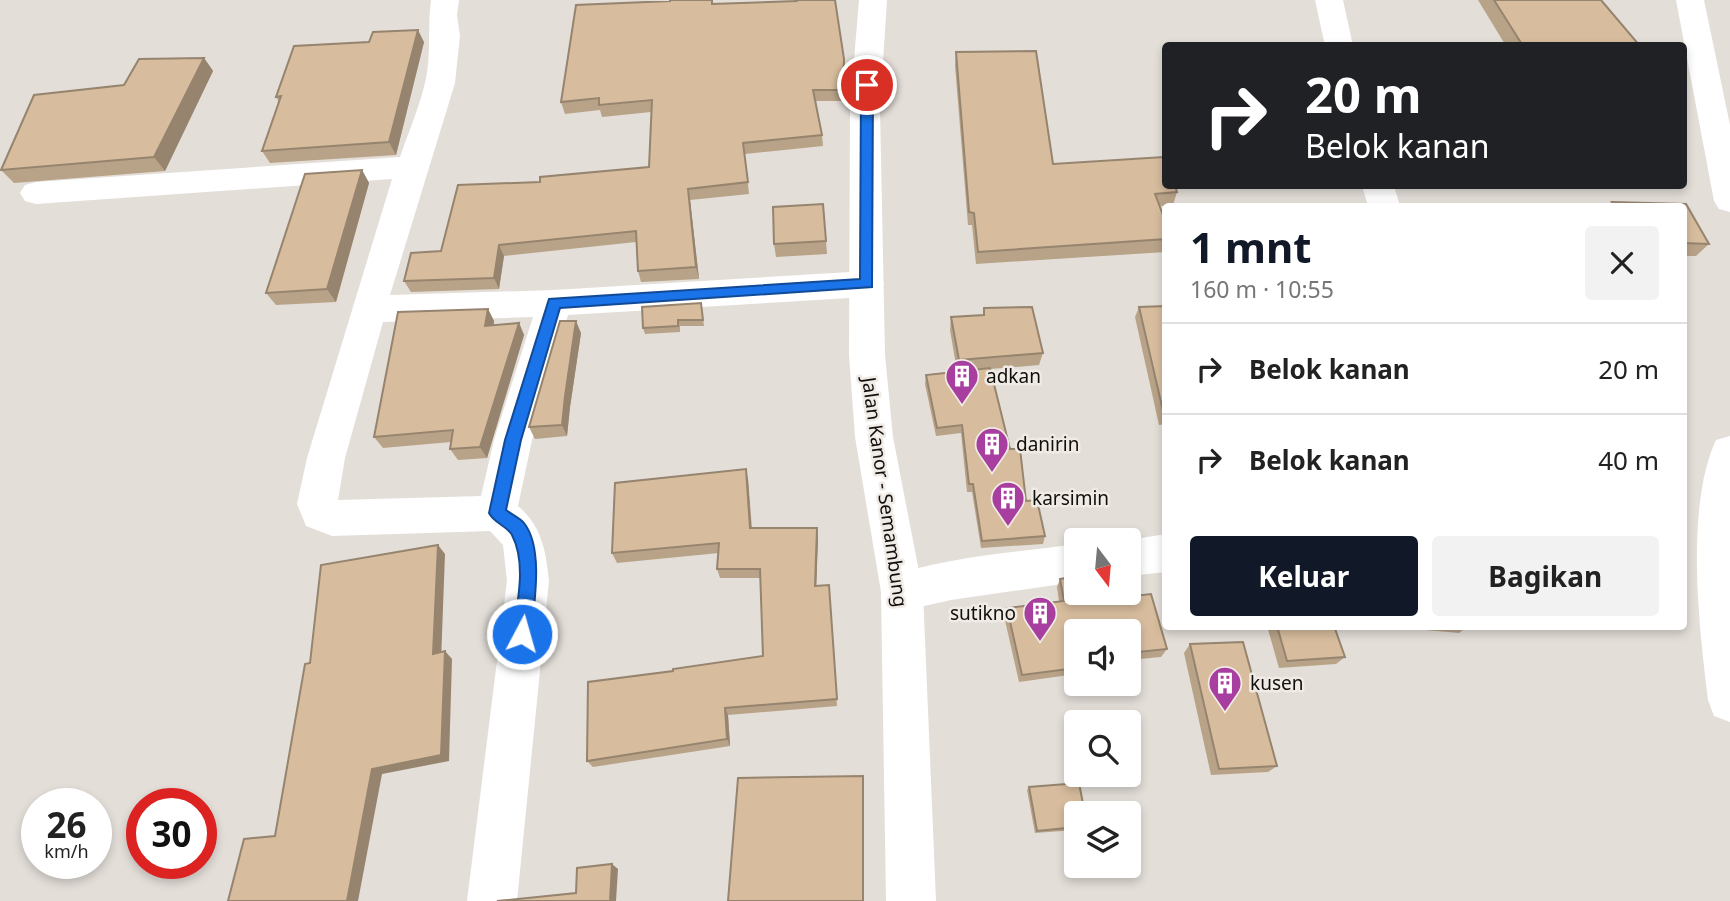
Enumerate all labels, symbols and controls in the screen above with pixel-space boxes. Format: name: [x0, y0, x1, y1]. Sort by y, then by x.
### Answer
pin: [837, 55, 897, 115]
text: 20 m: [1305, 61, 1422, 127]
icon: arrive: [848, 66, 886, 104]
icon: right: [1190, 70, 1281, 161]
text: Belok kanan: [1305, 124, 1489, 167]
text: 1 mnt: [1190, 218, 1311, 275]
button: close: [1585, 226, 1659, 300]
text: 160 m · 10:55: [1190, 273, 1334, 305]
icon: right: [1190, 350, 1228, 388]
text: Belok kanan: [1249, 351, 1410, 387]
text: 20 m: [1598, 351, 1659, 387]
building icon: adkan: [943, 357, 981, 406]
place label: adkan: [986, 363, 1041, 389]
street label: Jalan Kanor - Semambung: [856, 373, 914, 609]
building icon: danirin: [973, 425, 1011, 474]
place label: danirin: [1016, 431, 1079, 457]
icon: right: [1190, 441, 1228, 479]
text: Belok kanan: [1249, 442, 1410, 478]
text: 40 m: [1598, 442, 1659, 478]
building icon: karsimin: [989, 479, 1027, 528]
place label: karsimin: [1032, 485, 1109, 511]
north arrow: [1064, 528, 1141, 606]
map controls: [1064, 528, 1141, 878]
button: Keluar: [1190, 536, 1418, 616]
button: Bagikan: [1432, 536, 1659, 616]
building icon: sutikno: [1021, 594, 1059, 643]
position arrow: [485, 597, 559, 671]
place label: sutikno: [950, 600, 1016, 626]
button: sound: [1064, 619, 1141, 696]
building icon: kusen: [1206, 664, 1244, 713]
place label: kusen: [1250, 670, 1303, 696]
button: search: [1064, 710, 1141, 787]
speed limit sign: 30: [126, 788, 217, 879]
text: 26: [46, 801, 87, 848]
button: layers: [1064, 801, 1141, 878]
text: km/h: [44, 839, 89, 863]

